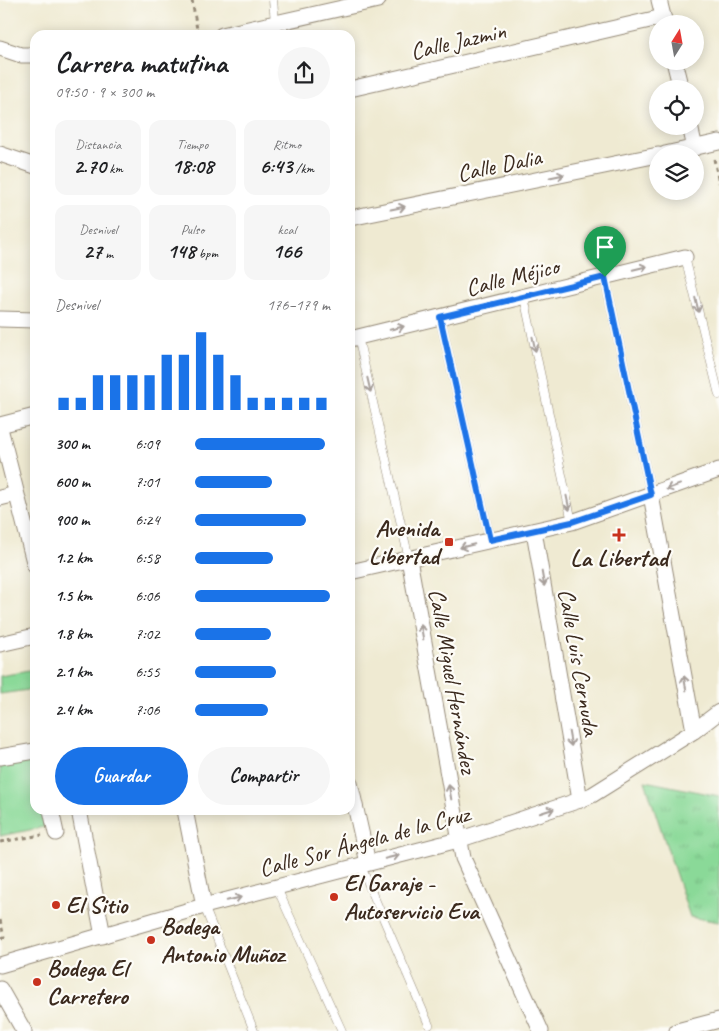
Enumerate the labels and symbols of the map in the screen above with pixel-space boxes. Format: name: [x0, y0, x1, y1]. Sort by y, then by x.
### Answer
street label: Calle Jazmin: [407, 15, 509, 67]
north arrow: [649, 15, 704, 70]
street label: Calle Dalia: [454, 141, 545, 189]
one-way arrow: [549, 171, 565, 180]
one-way arrow: [389, 203, 405, 213]
pin: [584, 226, 626, 277]
street label: Calle Méjico: [462, 250, 564, 303]
one-way arrow: [632, 263, 648, 272]
one-way arrow: [693, 296, 702, 312]
one-way arrow: [389, 323, 405, 332]
one-way arrow: [530, 336, 539, 352]
one-way arrow: [365, 377, 374, 393]
one-way arrow: [666, 483, 682, 492]
one-way arrow: [564, 495, 574, 511]
place label: Avenida Libertad: [369, 513, 443, 571]
marker: La Libertad: [613, 529, 625, 541]
marker: Avenida Libertad: [443, 536, 455, 548]
one-way arrow: [459, 541, 475, 551]
place label: La Libertad: [570, 543, 672, 573]
one-way arrow: [538, 571, 548, 587]
street label: Calle Miguel Hernández: [422, 586, 484, 777]
street label: Calle Luis Cernuda: [551, 586, 607, 739]
one-way arrow: [416, 625, 426, 641]
one-way arrow: [680, 675, 690, 691]
one-way arrow: [565, 731, 575, 747]
one-way arrow: [444, 785, 454, 801]
street label: Calle Sor Ángela de la Cruz: [256, 798, 475, 884]
one-way arrow: [539, 806, 554, 815]
one-way arrow: [383, 852, 399, 861]
place label: El Garaje - Autoservicio Eva: [344, 868, 481, 926]
place label: El Sitio: [66, 890, 130, 920]
marker: El Garaje - Autoservicio Eva: [328, 891, 340, 903]
one-way arrow: [226, 893, 242, 903]
marker: El Sitio: [50, 899, 62, 911]
place label: Bodega Antonio Muñoz: [161, 911, 287, 969]
marker: Bodega Antonio Muñoz: [145, 934, 157, 946]
place label: Bodega El Carretero: [47, 953, 132, 1011]
marker: Bodega El Carretero: [31, 976, 43, 988]

